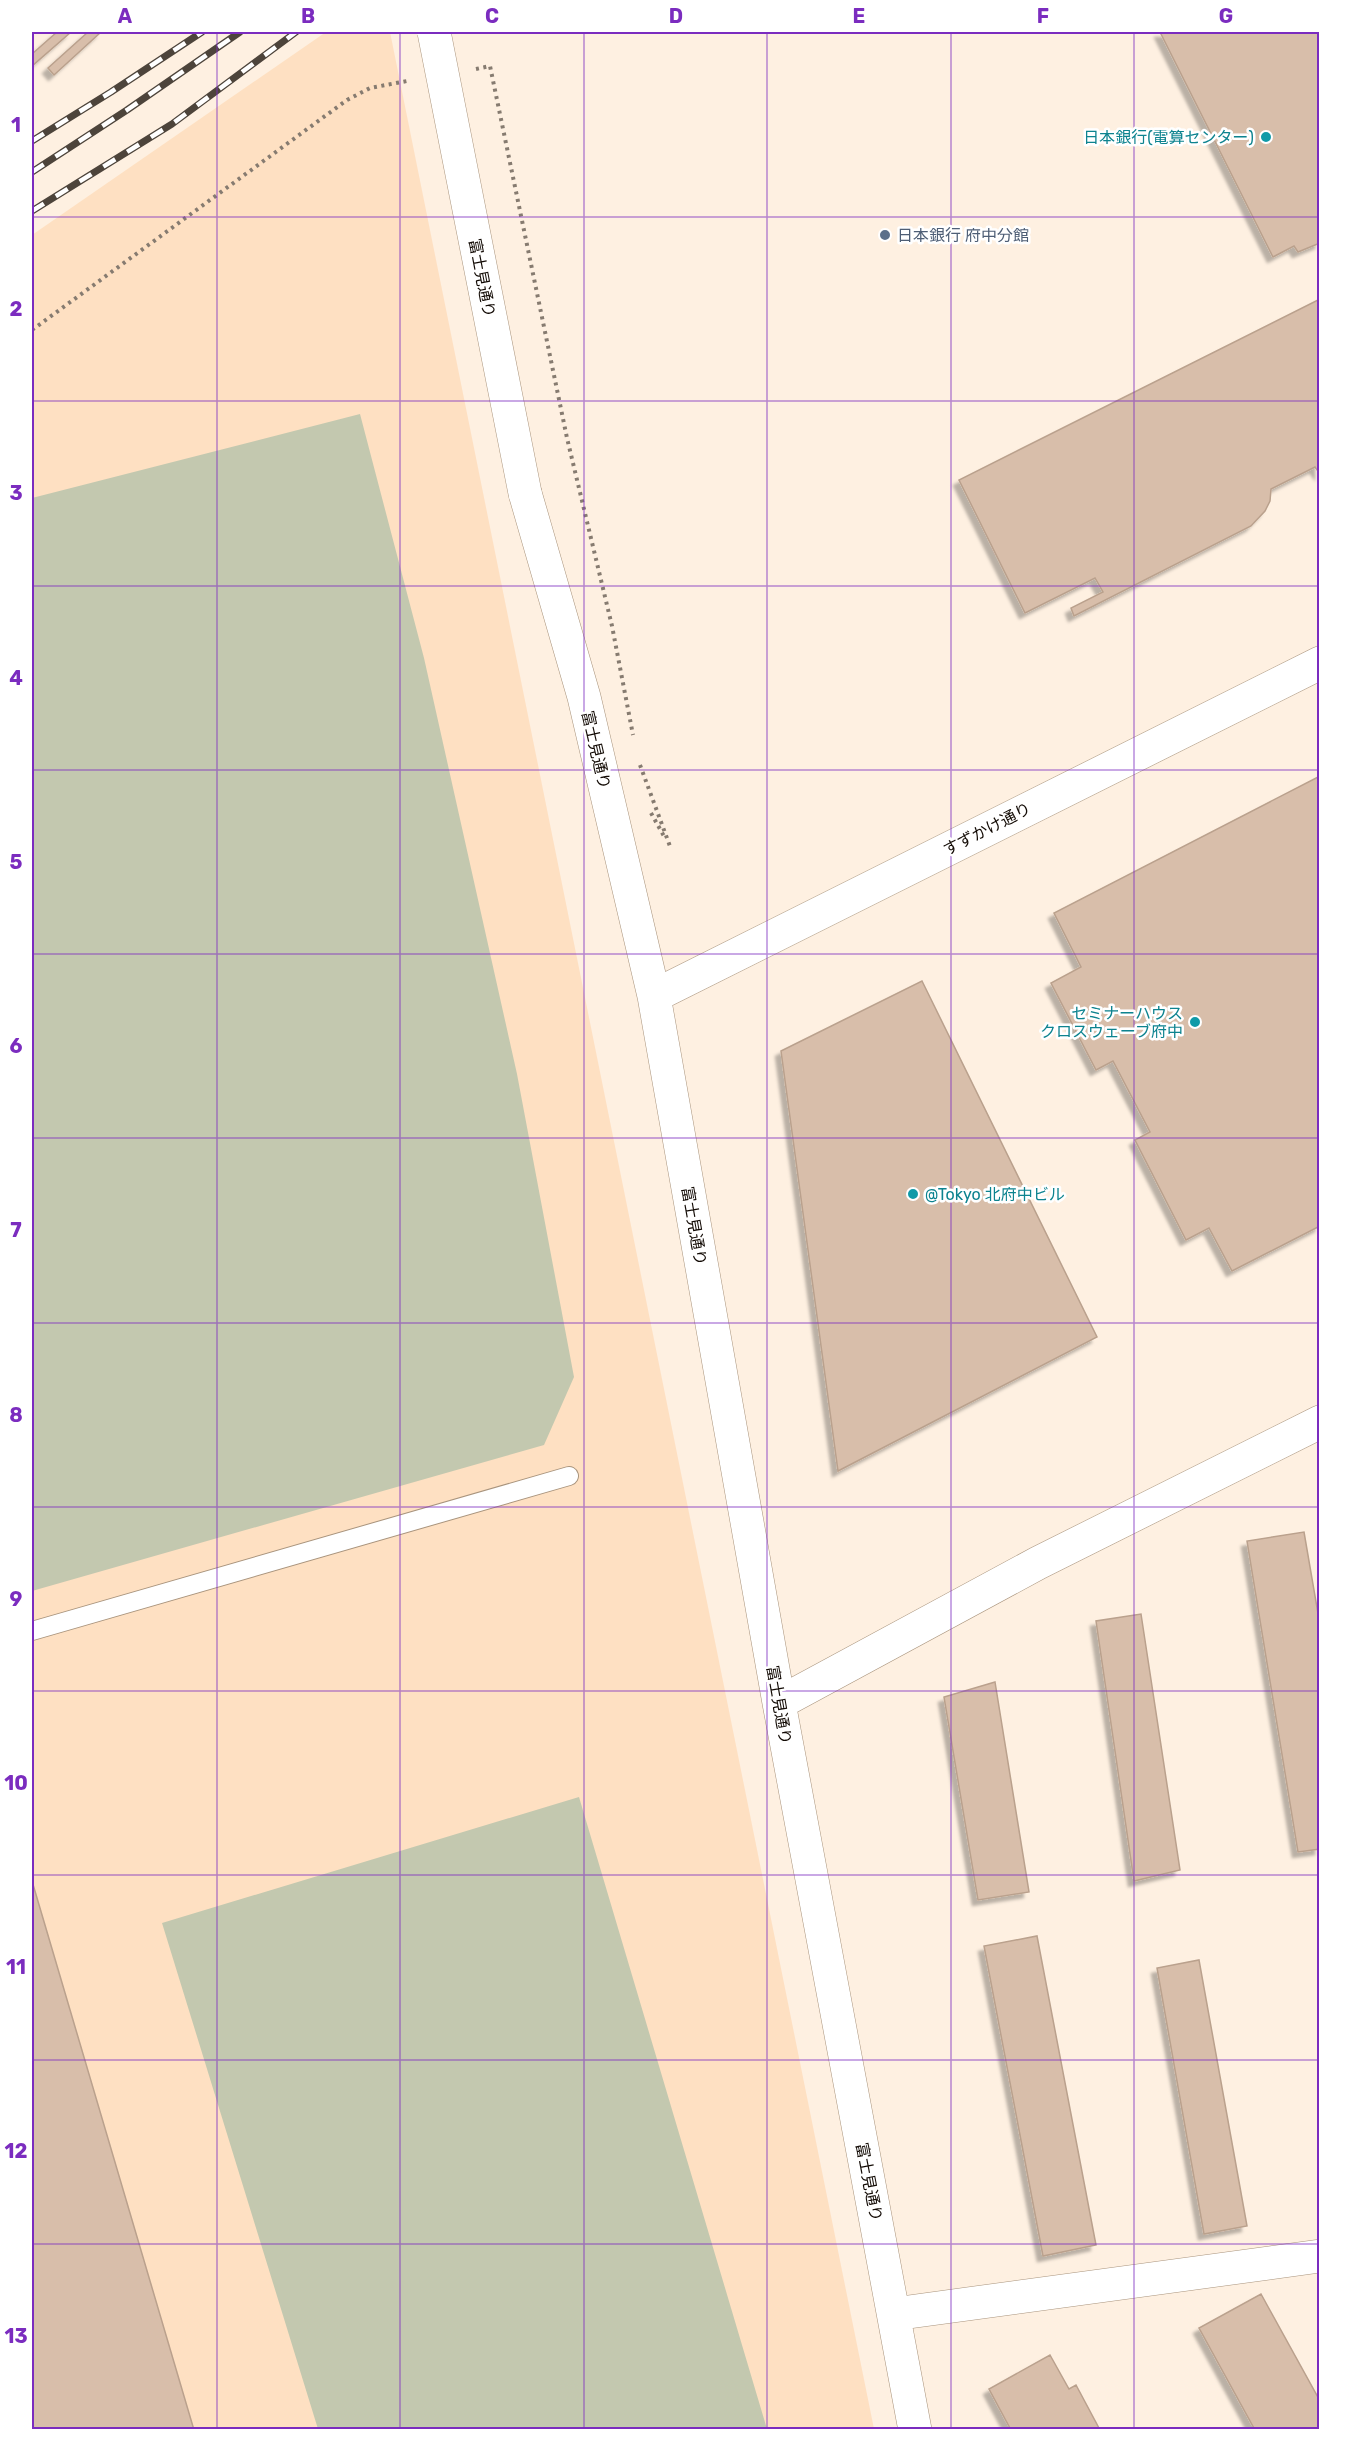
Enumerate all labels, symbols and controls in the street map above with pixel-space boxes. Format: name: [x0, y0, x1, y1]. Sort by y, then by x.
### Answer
text: A: [118, 4, 133, 28]
text: B: [301, 4, 315, 28]
text: C: [485, 4, 499, 28]
text: D: [669, 4, 683, 28]
text: E: [853, 4, 865, 28]
text: F: [1037, 4, 1049, 28]
text: G: [1219, 4, 1233, 28]
text: 1: [11, 113, 21, 137]
place label: 日本銀行(電算センター): [1083, 128, 1254, 147]
marker: 日本銀行(電算センター): [1259, 130, 1273, 144]
place label: 日本銀行 府中分館: [897, 226, 1029, 245]
marker: 日本銀行 府中分館: [878, 228, 892, 242]
street label: 富士見通り: [465, 237, 499, 319]
text: 2: [10, 297, 23, 321]
text: 3: [9, 481, 23, 505]
text: 4: [9, 666, 23, 690]
street label: 富士見通り: [578, 709, 614, 791]
street label: すずかけ通り: [940, 799, 1034, 859]
text: 5: [10, 850, 23, 874]
place label: セミナーハウス クロスウェーブ府中: [1040, 1004, 1183, 1041]
marker: セミナーハウス クロスウェーブ府中: [1188, 1015, 1202, 1029]
text: 6: [9, 1034, 23, 1058]
street label: 富士見通り: [678, 1185, 710, 1267]
place label: @Tokyo 北府中ビル: [925, 1185, 1065, 1204]
marker: @Tokyo 北府中ビル: [906, 1187, 920, 1201]
text: 7: [10, 1218, 22, 1242]
text: 8: [9, 1403, 23, 1427]
text: 9: [10, 1587, 23, 1611]
street label: 富士見通り: [763, 1664, 795, 1746]
text: 10: [4, 1771, 28, 1795]
text: 11: [6, 1955, 26, 1979]
text: 12: [5, 2139, 27, 2163]
street label: 富士見通り: [852, 2141, 886, 2223]
text: 13: [4, 2324, 28, 2348]

